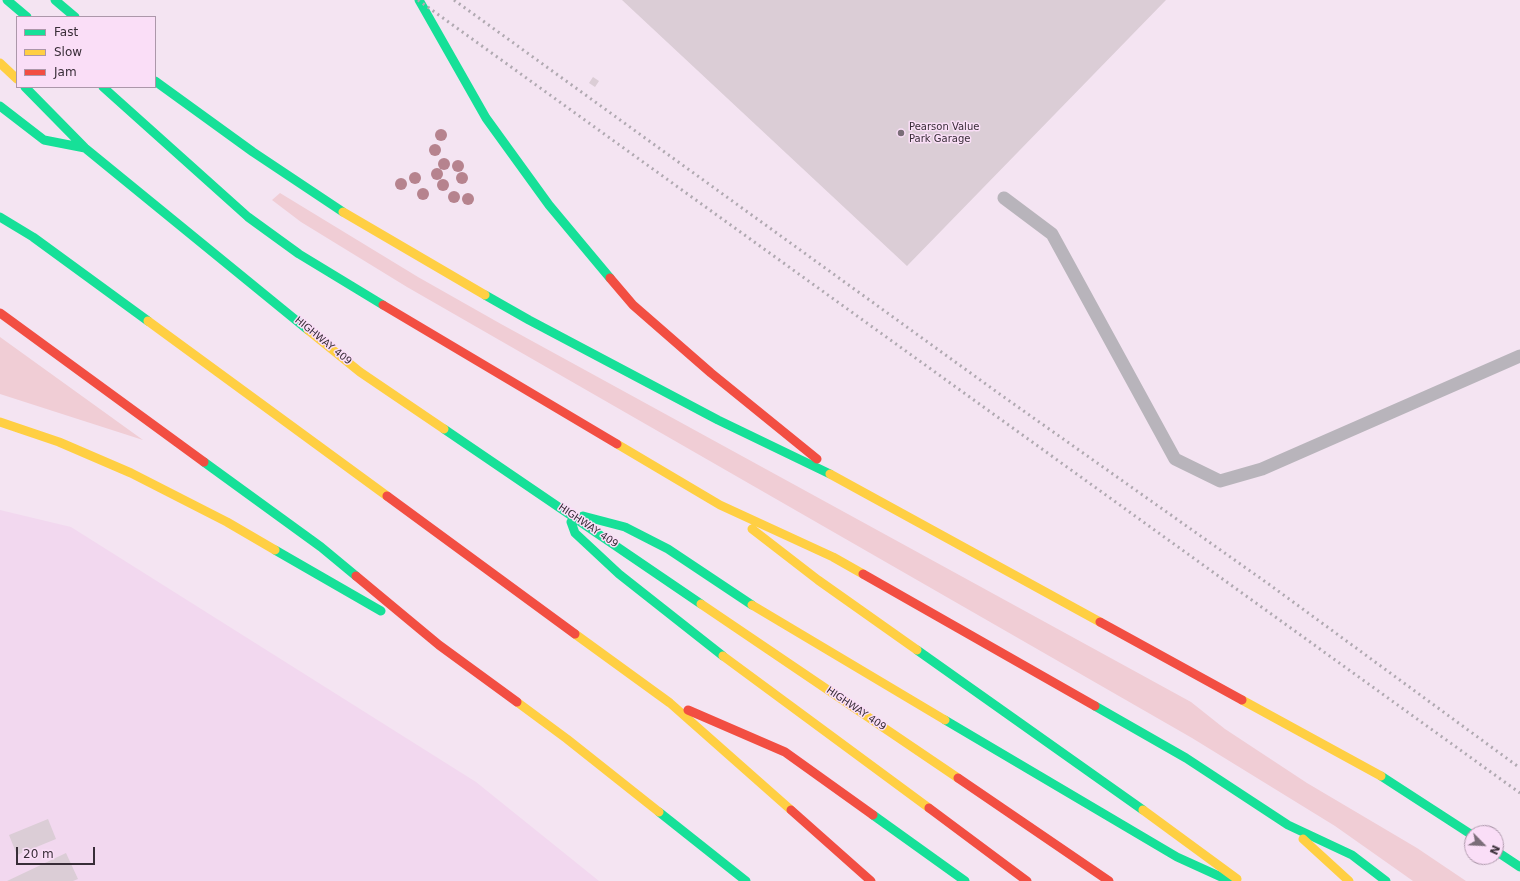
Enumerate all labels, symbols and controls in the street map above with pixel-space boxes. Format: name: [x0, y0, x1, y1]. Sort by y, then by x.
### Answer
legend: [16, 16, 156, 88]
text: Fast: [54, 25, 78, 39]
text: Slow: [54, 45, 82, 59]
text: Jam: [54, 65, 77, 79]
place label: Pearson Value Park Garage: [909, 121, 979, 144]
marker: Pearson Value Park Garage: [896, 128, 906, 138]
street label: HIGHWAY 409: [292, 314, 354, 368]
street label: HIGHWAY 409: [556, 502, 620, 550]
street label: HIGHWAY 409: [824, 685, 888, 733]
north arrow: [1464, 825, 1504, 865]
scale bar: [18, 839, 97, 865]
text: N: [1487, 843, 1502, 857]
text: 20 m: [23, 847, 54, 861]

